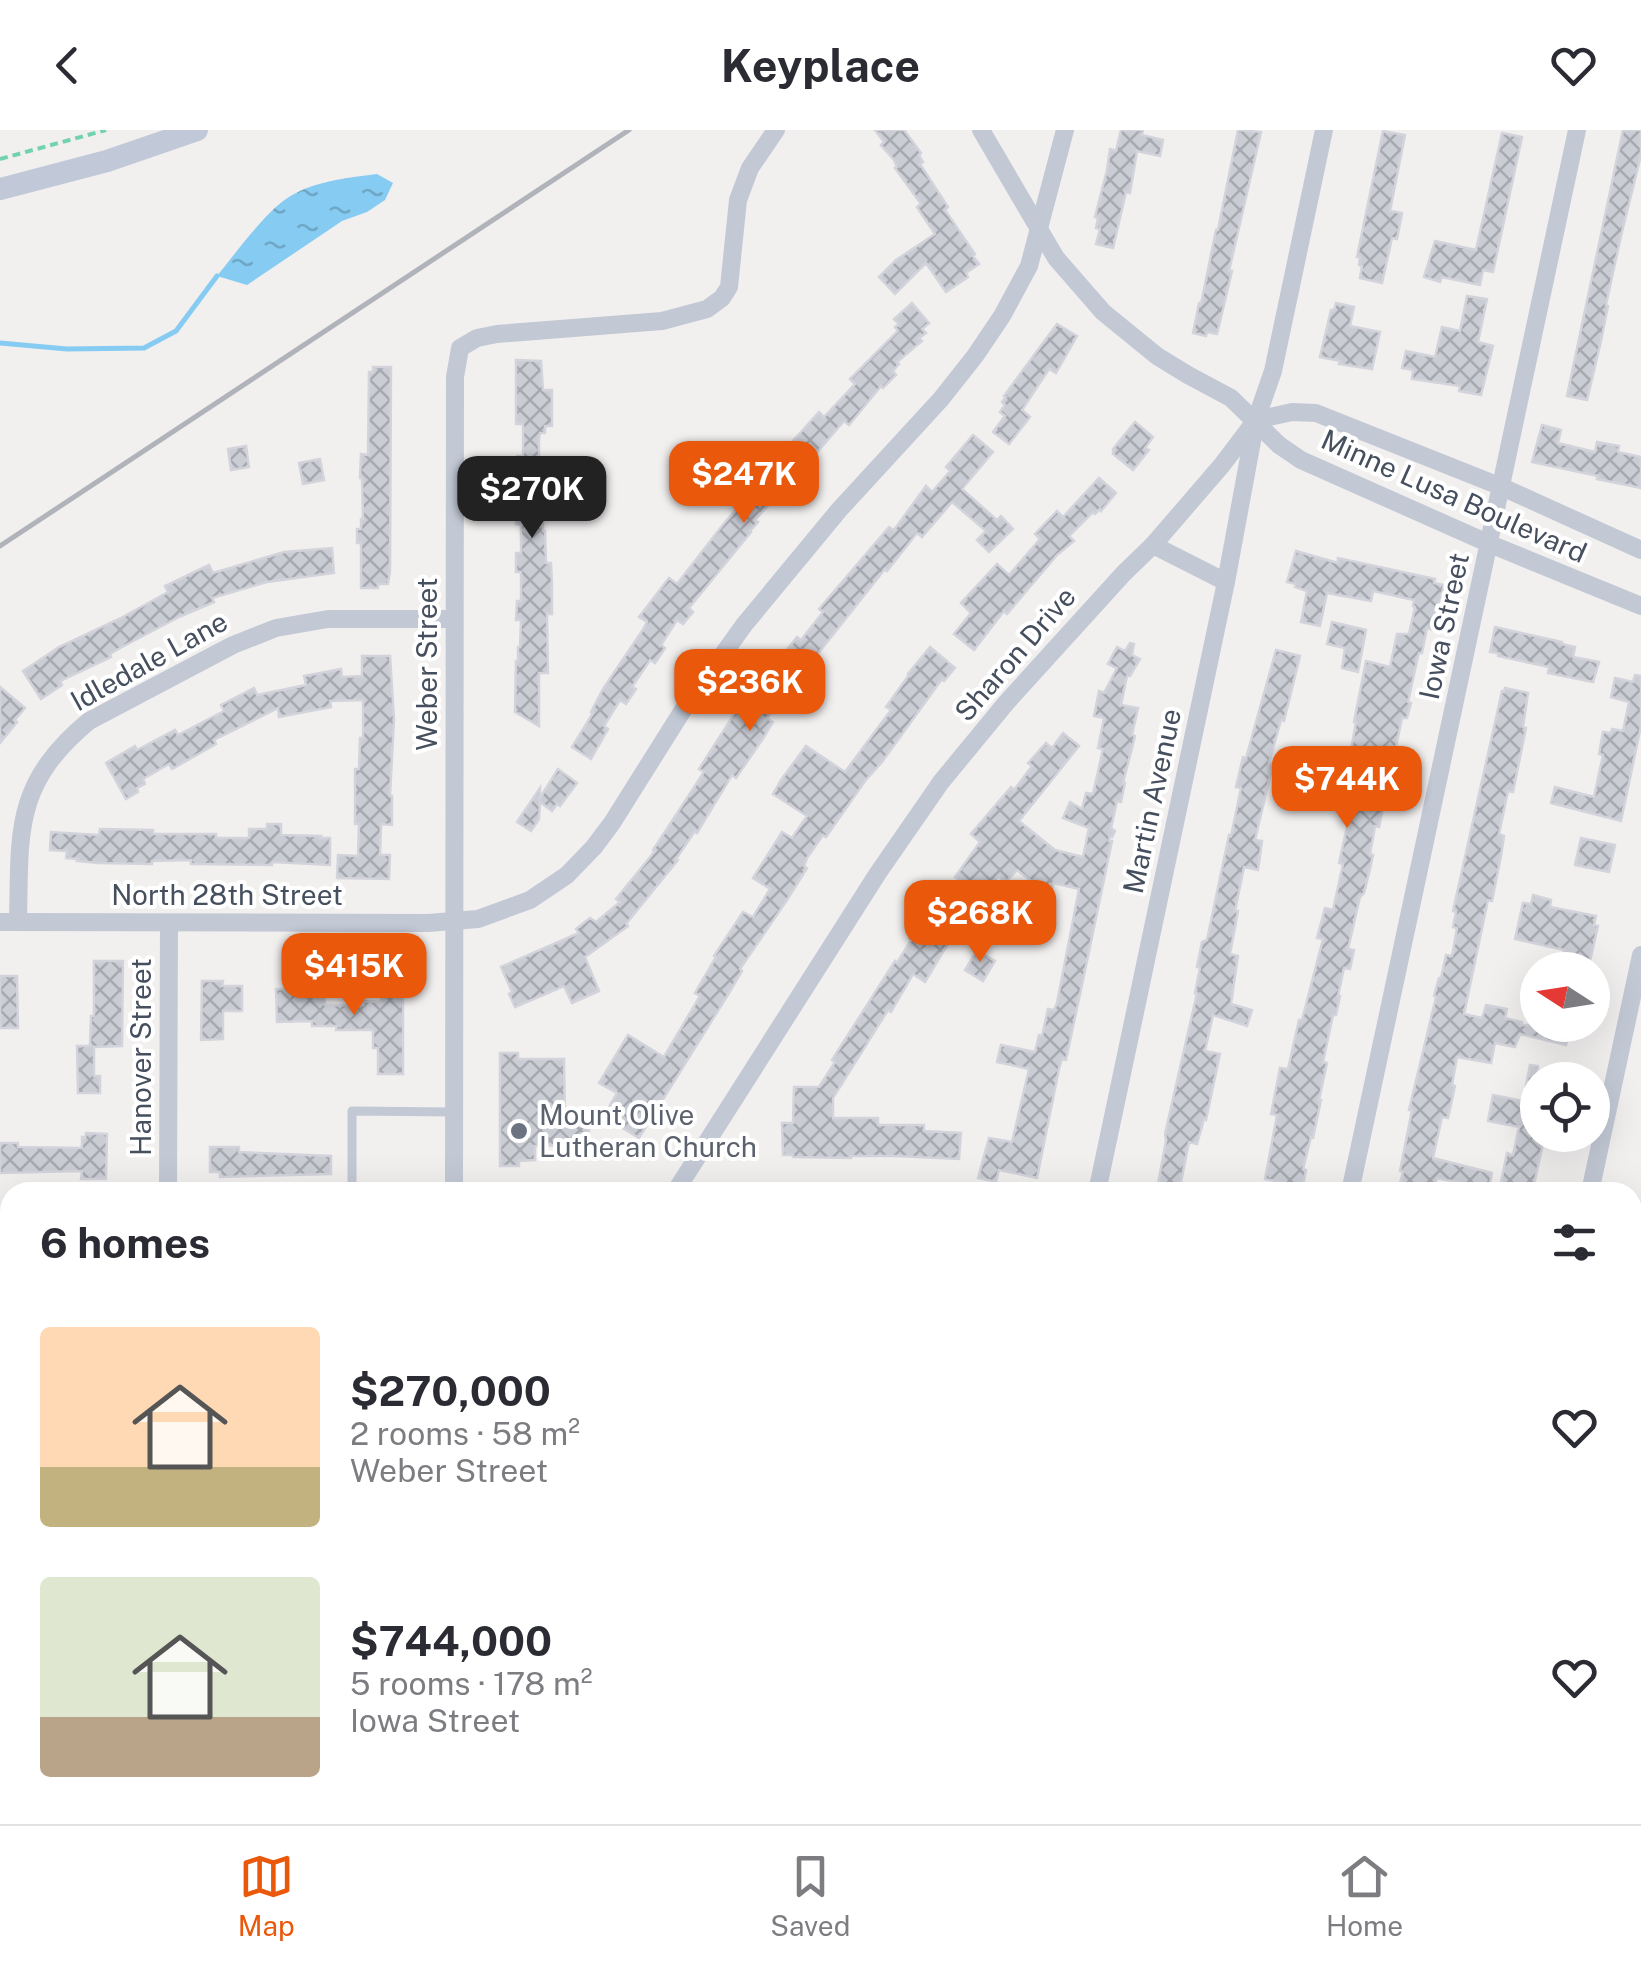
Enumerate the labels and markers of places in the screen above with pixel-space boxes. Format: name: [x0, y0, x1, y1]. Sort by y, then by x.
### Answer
pin: $247K: [674, 441, 814, 526]
pin: $270K: [462, 456, 602, 541]
pin: $236K: [680, 649, 820, 734]
pin: $744K: [1277, 746, 1417, 831]
pin: $268K: [910, 880, 1050, 965]
pin: $415K: [284, 933, 424, 1018]
place label: Mount Olive Lutheran Church: [539, 1098, 757, 1163]
marker: Mount Olive Lutheran Church: [508, 1120, 530, 1142]

